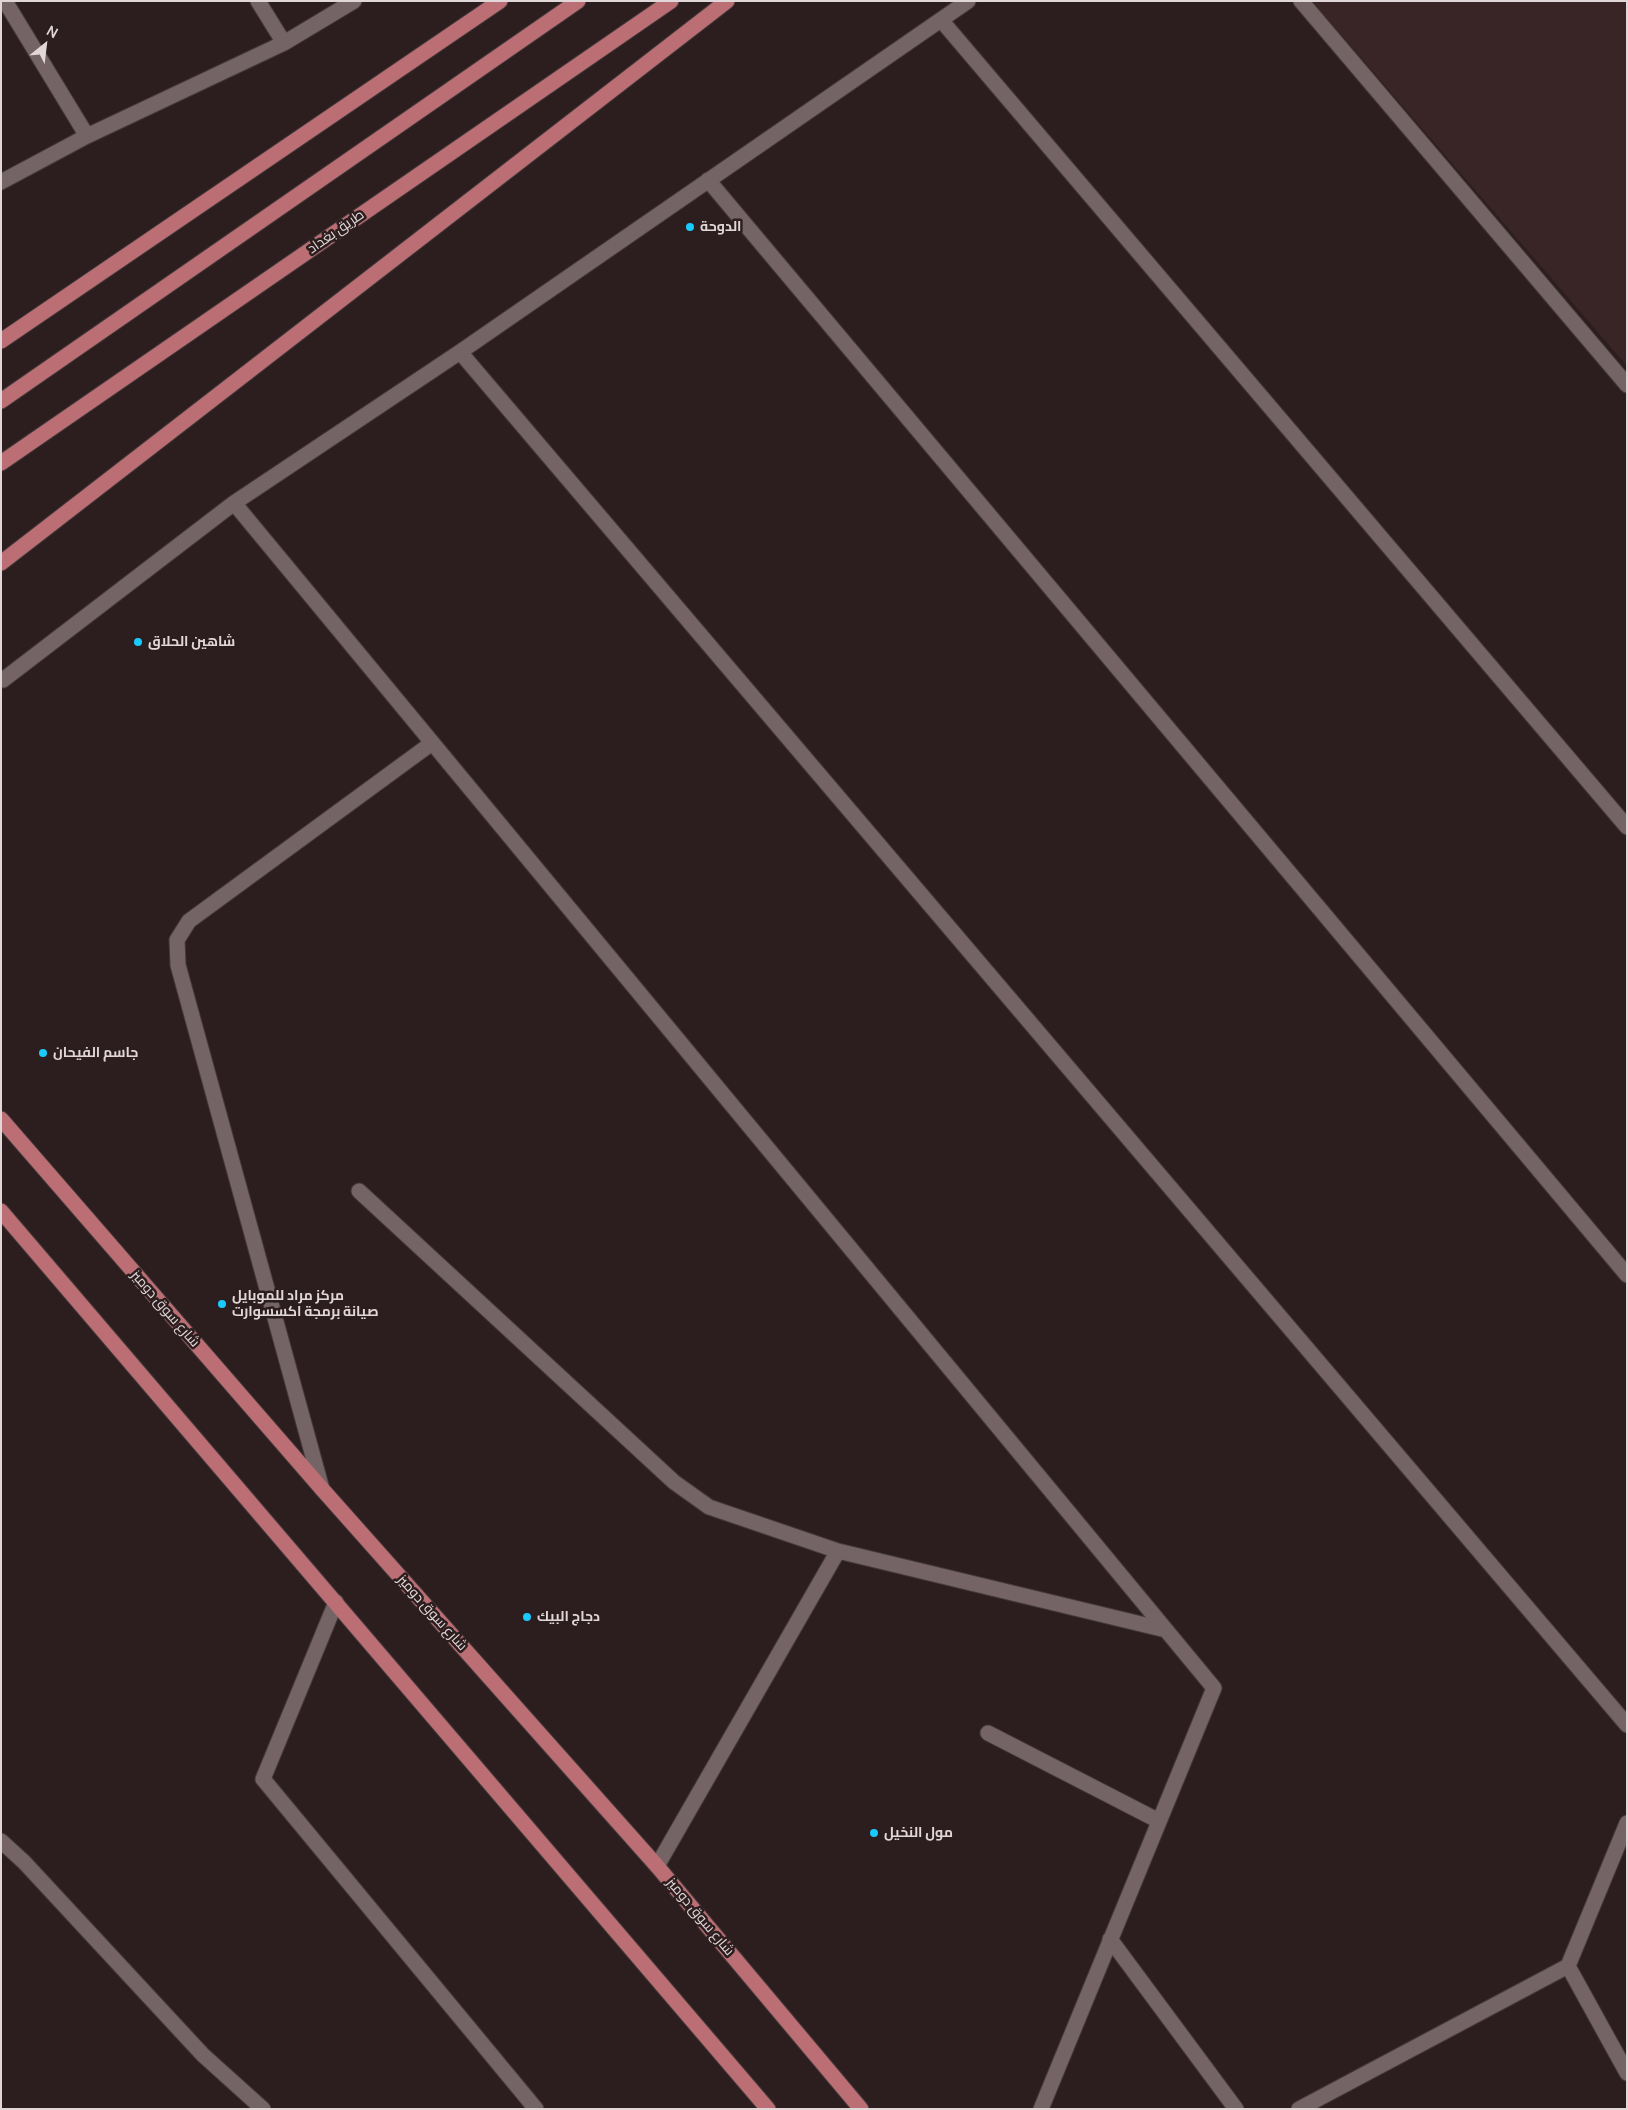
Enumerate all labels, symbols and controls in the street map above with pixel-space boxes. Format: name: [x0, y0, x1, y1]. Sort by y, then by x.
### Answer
north arrow: [20, 20, 70, 70]
text: N: [44, 21, 62, 42]
street label: طريق بغداد: [304, 206, 368, 258]
place label: الدوحة: [700, 219, 741, 235]
marker: الدوحة: [684, 221, 696, 233]
place label: شاهين الحلاق: [148, 634, 235, 650]
marker: شاهين الحلاق: [132, 636, 144, 648]
place label: جاسم الفيحان: [53, 1045, 138, 1061]
marker: جاسم الفيحان: [37, 1047, 49, 1059]
street label: شارع سوق دوميز: [127, 1267, 203, 1351]
place label: مركز مراد للموبايل صيانة برمجة اكسسوارت: [232, 1288, 379, 1320]
marker: مركز مراد للموبايل صيانة برمجة اكسسوارت: [216, 1298, 228, 1310]
street label: شارع سوق دوميز: [394, 1572, 470, 1654]
place label: دجاج البيك: [537, 1609, 600, 1625]
marker: دجاج البيك: [521, 1611, 533, 1623]
place label: مول النخيل: [884, 1825, 953, 1841]
marker: مول النخيل: [868, 1827, 880, 1839]
street label: شارع سوق دوميز: [663, 1875, 737, 1959]

